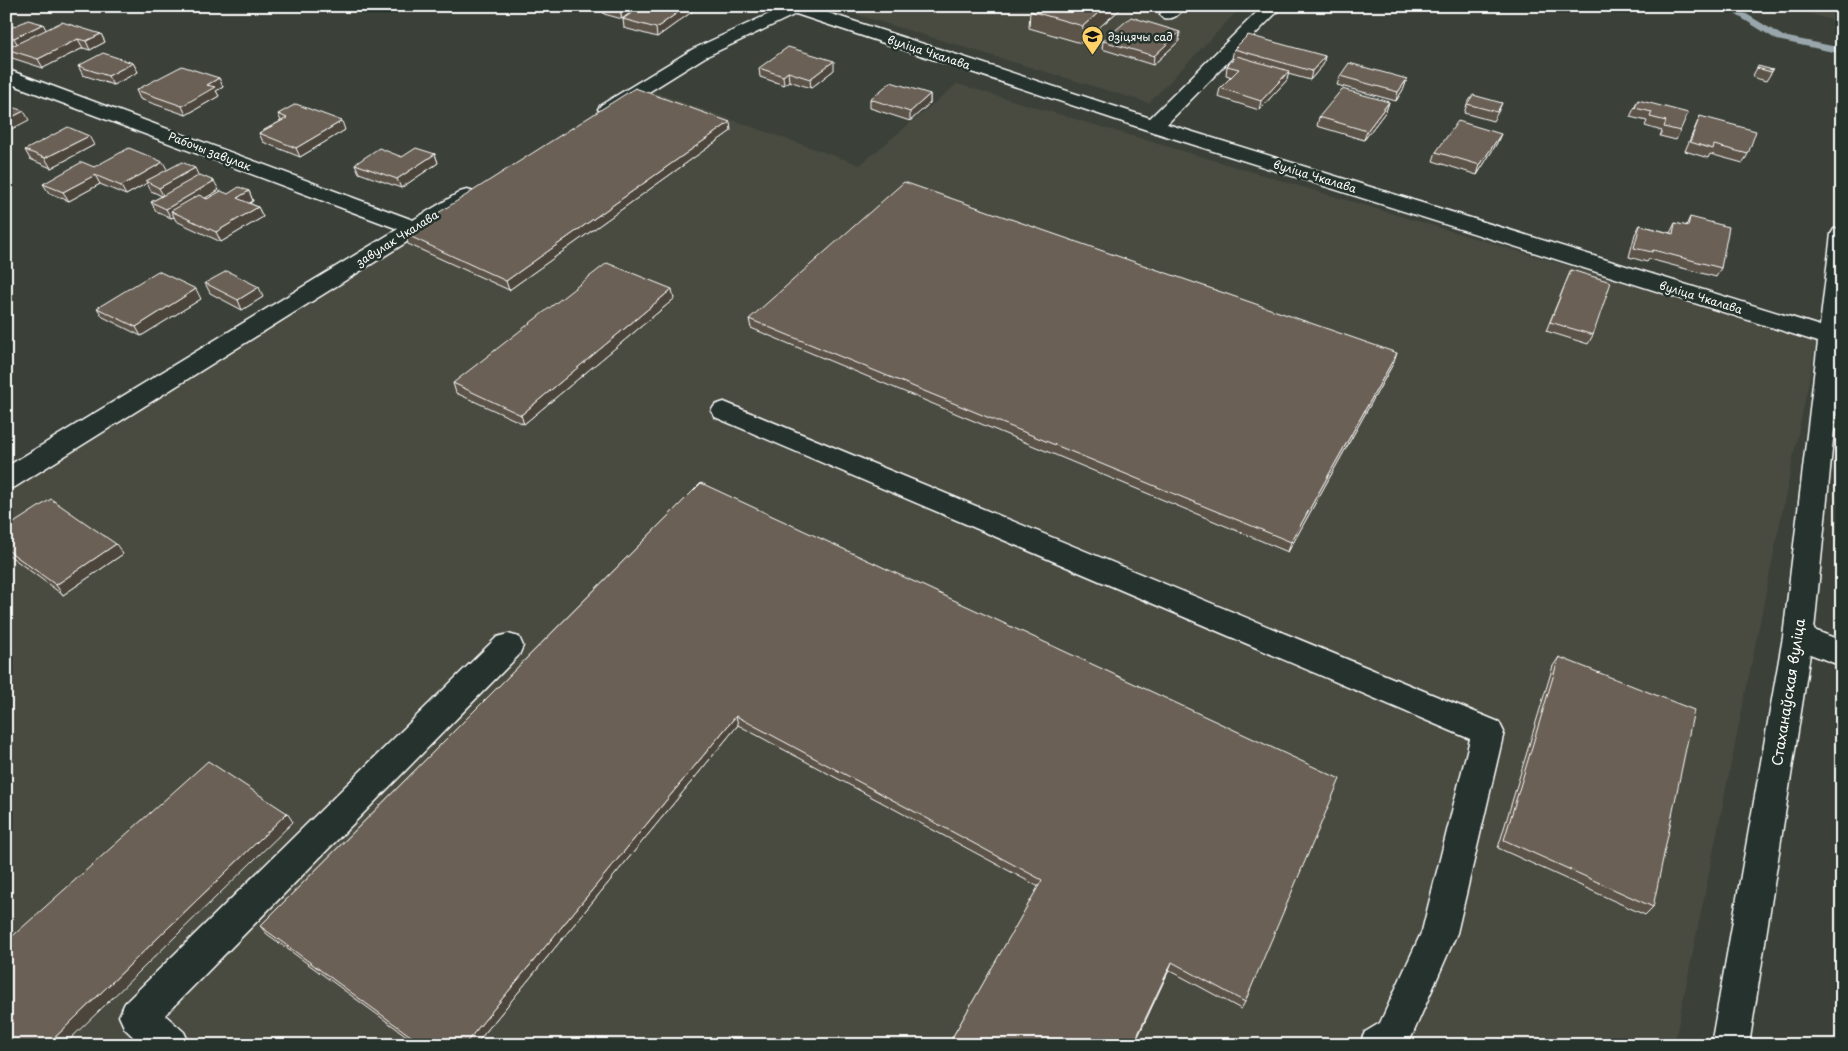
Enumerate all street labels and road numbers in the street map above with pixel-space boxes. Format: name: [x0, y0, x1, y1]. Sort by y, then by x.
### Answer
street label: вуліца Чкалава: [885, 31, 973, 73]
street label: Рабочы завулак: [166, 127, 254, 175]
street label: вуліца Чкалава: [1271, 155, 1359, 197]
street label: завулак Чкалава: [352, 206, 441, 271]
street label: вуліца Чкалава: [1657, 276, 1745, 318]
street label: Стаханаўская вуліца: [1766, 616, 1810, 767]

